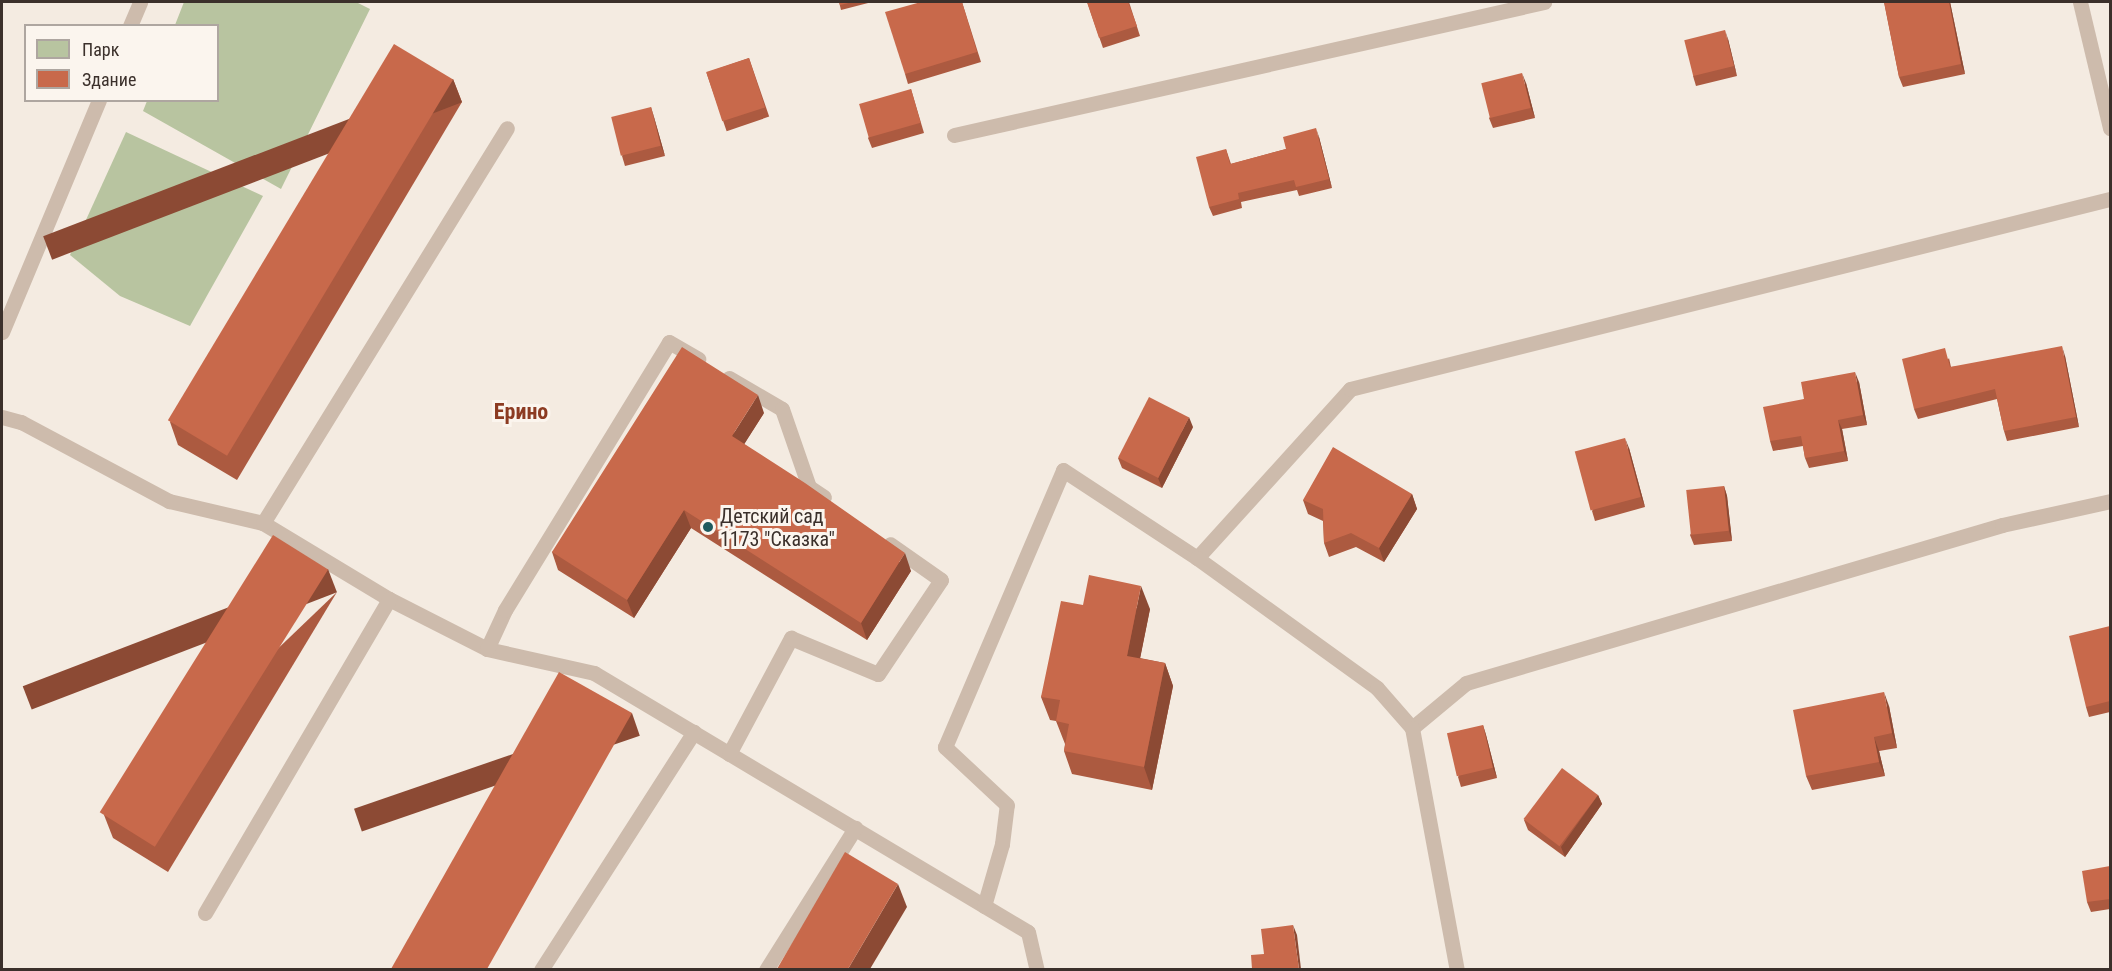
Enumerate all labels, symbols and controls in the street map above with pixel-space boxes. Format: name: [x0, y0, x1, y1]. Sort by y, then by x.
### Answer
legend: [24, 24, 219, 102]
text: Парк: [82, 39, 119, 60]
text: Здание: [82, 69, 136, 90]
district label: Ерино: [494, 399, 548, 425]
place label: Детский сад 1173 "Сказка": [720, 504, 835, 551]
marker: Детский сад 1173 "Сказка": [701, 520, 715, 534]

